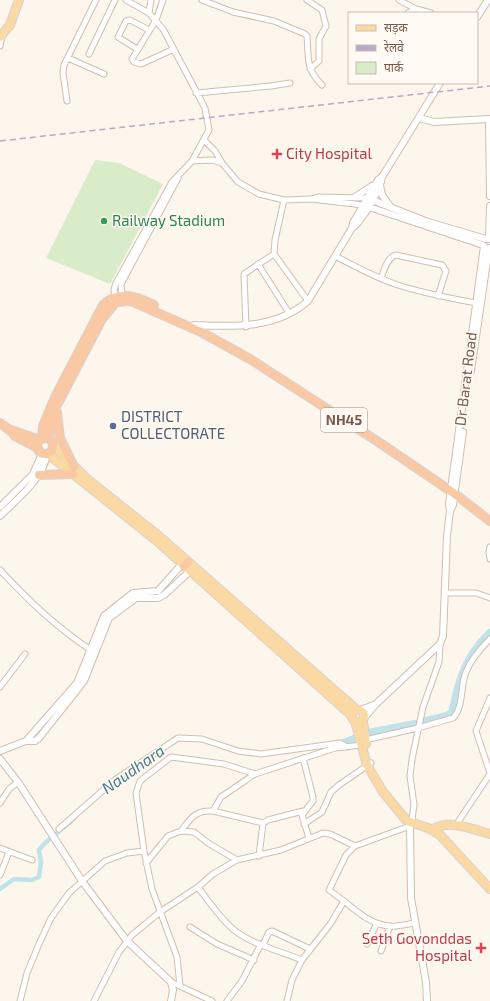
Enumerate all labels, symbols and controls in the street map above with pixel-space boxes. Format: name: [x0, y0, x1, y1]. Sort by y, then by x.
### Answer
legend: [348, 12, 478, 84]
text: सड़क: [384, 20, 409, 35]
text: रेलवे: [384, 40, 404, 54]
text: पार्क: [384, 60, 404, 74]
place label: City Hospital: [286, 144, 372, 162]
marker: City Hospital: [271, 148, 283, 160]
place label: Railway Stadium: [112, 211, 225, 229]
marker: Railway Stadium: [99, 216, 109, 226]
street label: Dr Barat Road: [450, 331, 480, 427]
place label: DISTRICT COLLECTORATE: [121, 407, 225, 442]
road number: NH45: [321, 408, 367, 432]
marker: DISTRICT COLLECTORATE: [108, 421, 118, 431]
water label: Naudhara: [98, 740, 168, 797]
place label: Seth Govonddas Hospital: [362, 929, 473, 964]
marker: Seth Govonddas Hospital: [475, 942, 487, 954]

